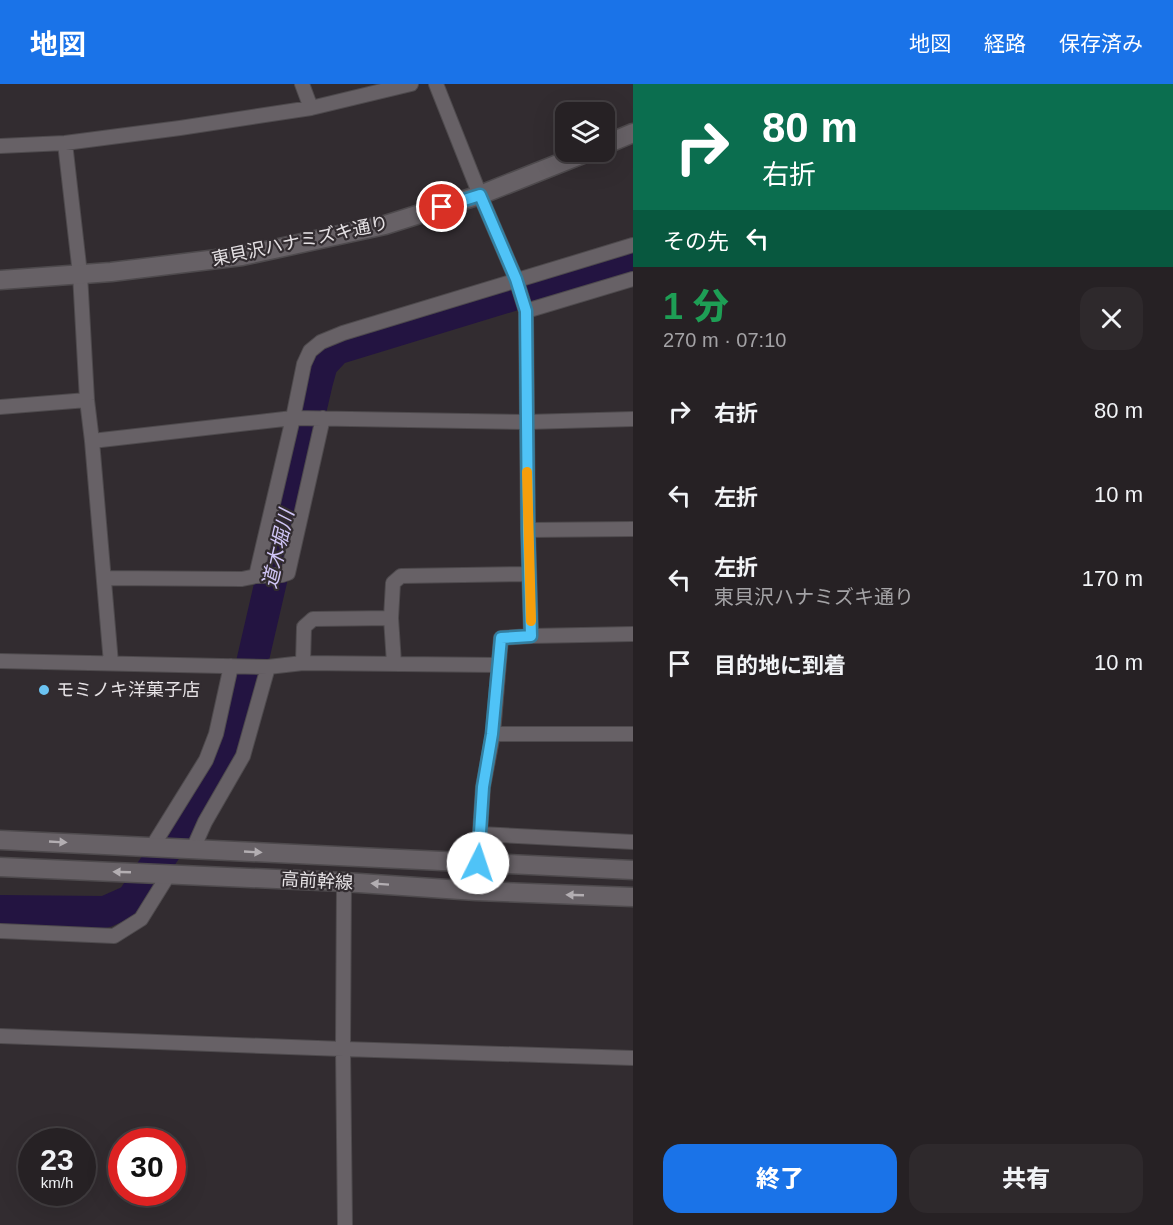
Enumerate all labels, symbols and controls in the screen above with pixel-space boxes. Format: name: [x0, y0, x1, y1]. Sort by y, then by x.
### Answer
text: 地図: [30, 29, 86, 60]
text: 地図: [909, 32, 951, 55]
text: 経路: [984, 32, 1026, 55]
text: 保存済み: [1059, 32, 1143, 55]
map controls: [555, 102, 615, 162]
button: layers: [555, 102, 615, 162]
text: 80 m: [762, 104, 858, 151]
icon: right: [663, 108, 741, 186]
text: 右折: [762, 160, 816, 190]
pin: [416, 181, 467, 232]
icon: arrive: [425, 190, 458, 223]
street label: 東貝沢ハナミズキ通り: [210, 213, 390, 269]
icon: left: [741, 222, 774, 255]
text: その先: [663, 229, 729, 254]
text: 1 分: [663, 286, 729, 327]
button: close: [1080, 287, 1143, 350]
text: 270 m · 07:10: [663, 329, 786, 351]
icon: right: [663, 395, 696, 428]
text: 80 m: [1094, 398, 1143, 423]
text: 右折: [714, 401, 758, 426]
icon: left: [663, 479, 696, 512]
text: 10 m: [1094, 482, 1143, 507]
text: 左折: [714, 485, 758, 510]
water label: 道木堀川: [258, 506, 298, 590]
text: 左折: [714, 555, 758, 580]
icon: left: [663, 563, 696, 596]
text: 170 m: [1082, 566, 1143, 591]
text: 東貝沢ハナミズキ通り: [714, 586, 914, 608]
icon: arrive: [663, 647, 696, 680]
text: 10 m: [1094, 650, 1143, 675]
text: 目的地に到着: [714, 653, 846, 678]
place label: モミノキ洋菓子店: [56, 680, 200, 700]
marker: モミノキ洋菓子店: [37, 683, 51, 697]
position arrow: [446, 831, 510, 895]
one-way arrow: [49, 838, 68, 847]
one-way arrow: [244, 847, 263, 856]
one-way arrow: [113, 868, 132, 877]
street label: 高前幹線: [281, 869, 353, 893]
one-way arrow: [370, 880, 389, 889]
one-way arrow: [565, 890, 584, 899]
speed limit sign: 30: [108, 1128, 186, 1206]
text: 23: [40, 1143, 74, 1176]
button: 終了: [663, 1144, 897, 1213]
button: 共有: [909, 1144, 1143, 1213]
text: km/h: [41, 1174, 73, 1191]

